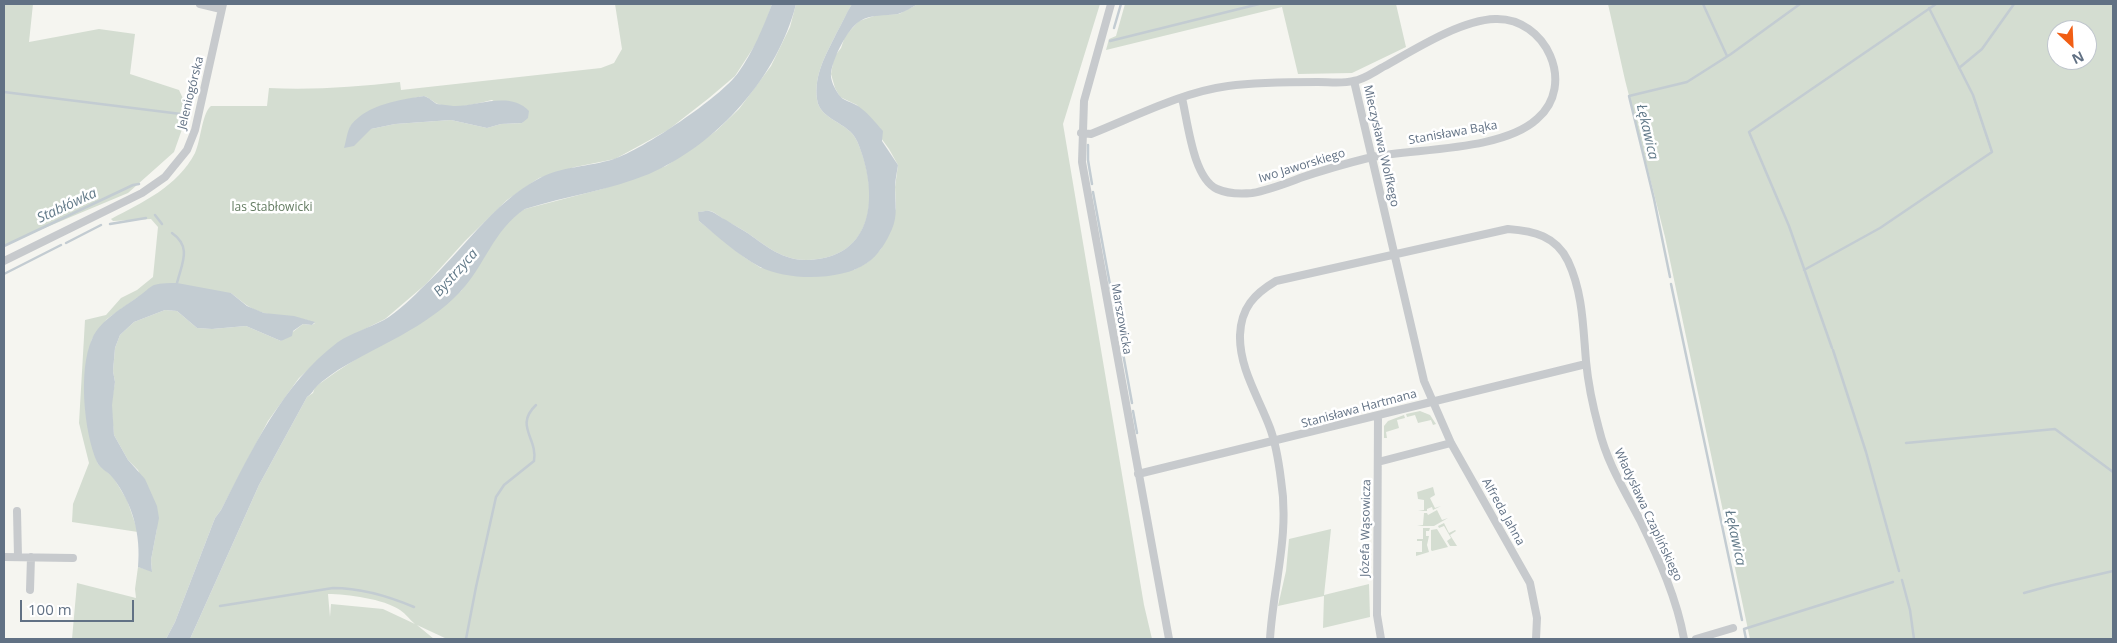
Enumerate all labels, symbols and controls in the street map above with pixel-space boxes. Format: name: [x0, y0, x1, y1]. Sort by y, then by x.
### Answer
north arrow: [2047, 20, 2097, 70]
text: N: [2069, 47, 2087, 69]
street label: Jeleniogórska: [175, 55, 207, 131]
street label: Mieczysława Wolfkego: [1360, 84, 1402, 208]
water label: Łękawica: [1632, 103, 1662, 161]
street label: Stanisława Bąka: [1408, 118, 1498, 148]
street label: Iwo Jaworskiego: [1257, 146, 1347, 186]
water label: Stabłówka: [35, 185, 99, 227]
park label: las Stabłowicki: [231, 201, 313, 215]
water label: Bystrzyca: [430, 246, 482, 300]
street label: Marszowicka: [1108, 282, 1134, 356]
street label: Stanisława Hartmana: [1300, 387, 1418, 431]
street label: Władysława Czaplińskiego: [1611, 446, 1685, 584]
street label: Alfreda Jahna: [1479, 476, 1527, 548]
street label: Józefa Wąsowicza: [1358, 479, 1374, 577]
water label: Łękawica: [1721, 509, 1749, 567]
scale bar: [22, 590, 136, 622]
text: 100 m: [28, 599, 72, 619]

